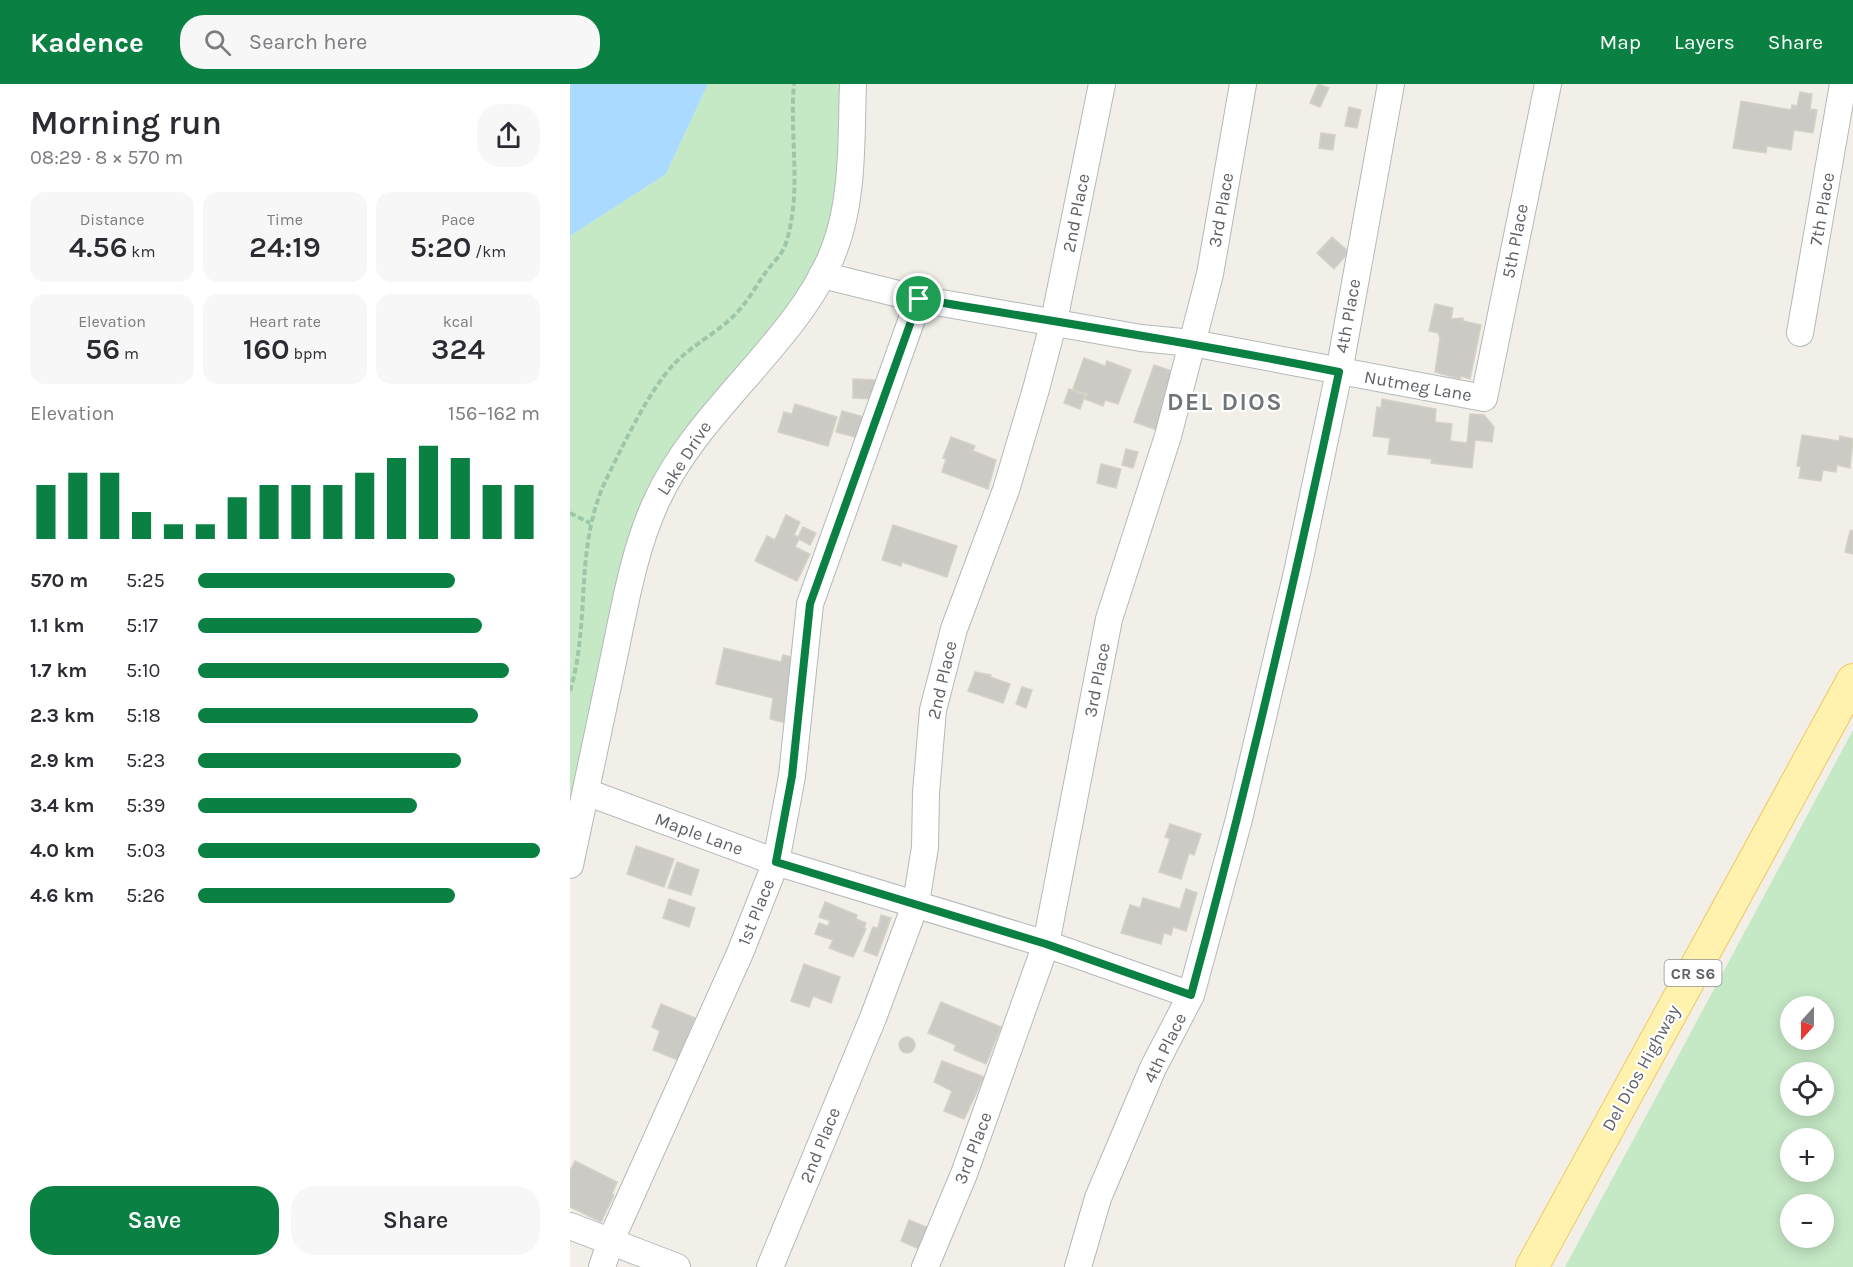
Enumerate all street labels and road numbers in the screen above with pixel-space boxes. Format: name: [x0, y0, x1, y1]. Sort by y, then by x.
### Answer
street label: 3rd Place: [1204, 171, 1238, 249]
street label: 7th Place: [1805, 171, 1839, 247]
street label: 2nd Place: [1058, 172, 1094, 254]
street label: 5th Place: [1497, 202, 1533, 280]
street label: 4th Place: [1331, 277, 1365, 355]
street label: Nutmeg Lane: [1362, 366, 1474, 406]
street label: Lake Drive: [652, 417, 716, 499]
street label: 2nd Place: [922, 639, 962, 721]
street label: 3rd Place: [1079, 641, 1115, 719]
street label: Maple Lane: [652, 808, 746, 860]
street label: 1st Place: [733, 875, 779, 949]
road number: CR S6: [1664, 960, 1722, 986]
street label: Del Dios Highway: [1597, 1000, 1685, 1135]
street label: 4th Place: [1139, 1009, 1191, 1087]
street label: 2nd Place: [795, 1104, 845, 1186]
street label: 3rd Place: [949, 1109, 997, 1187]

